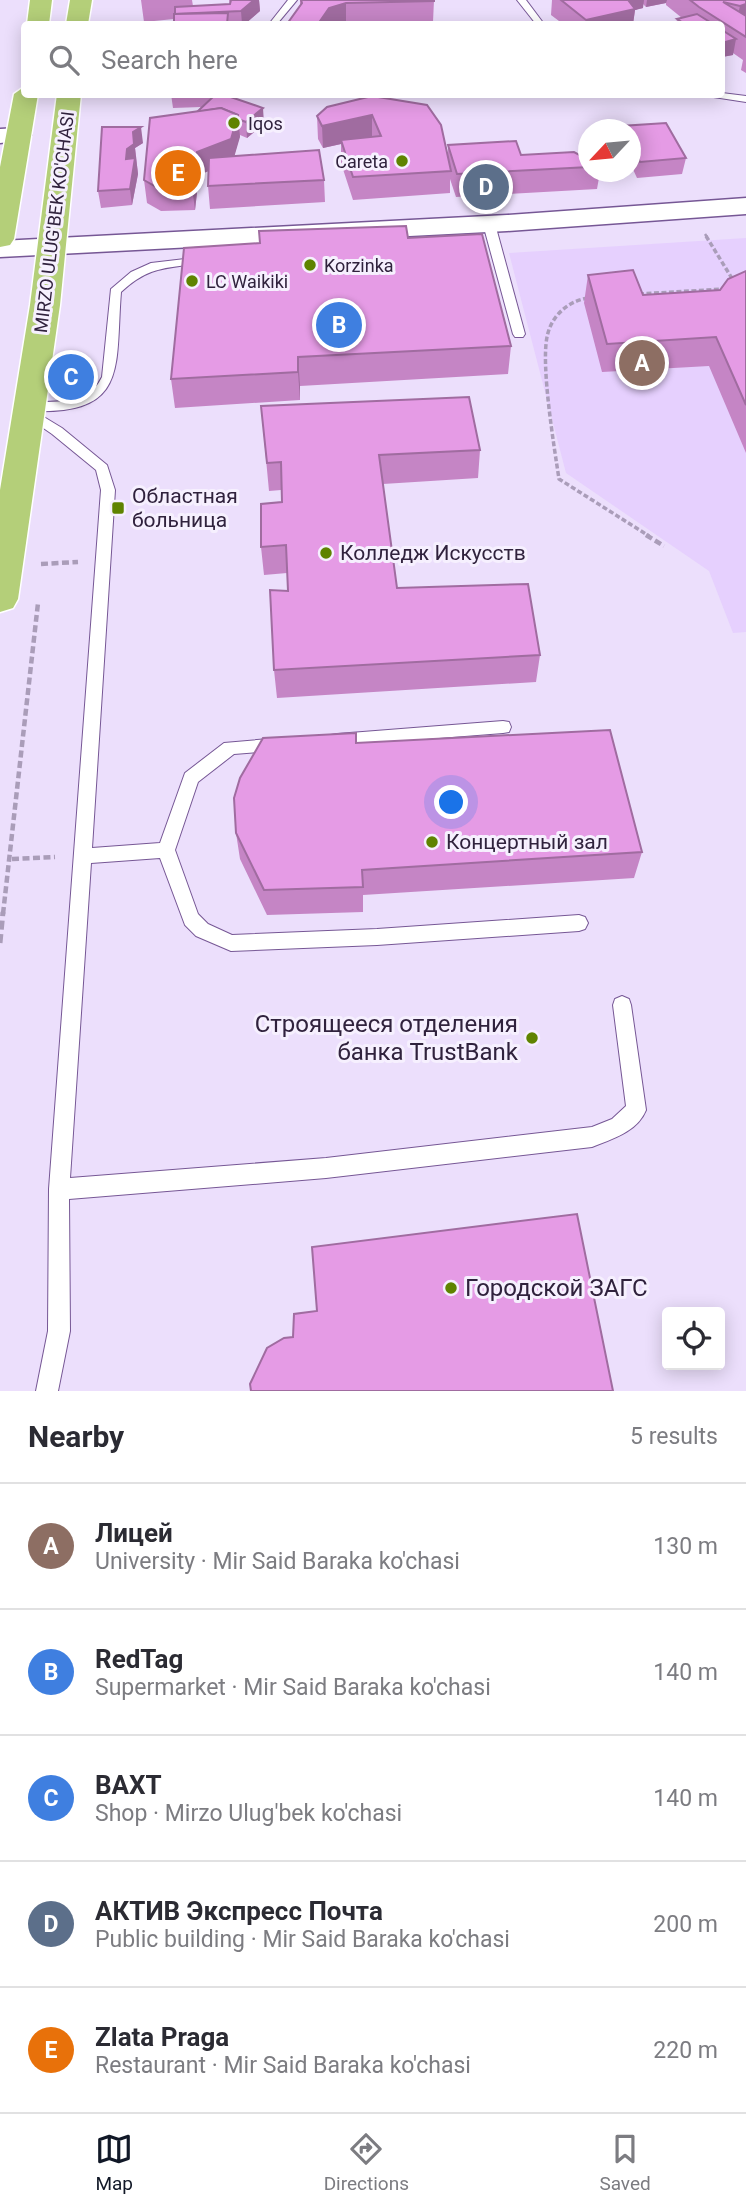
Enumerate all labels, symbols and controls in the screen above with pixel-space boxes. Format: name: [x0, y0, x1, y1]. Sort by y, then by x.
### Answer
search box: [21, 21, 725, 98]
icon: search: [45, 41, 83, 79]
text: Search here: [101, 45, 238, 75]
street label: MIRZO ULUG'BEK KO'CHASI: [30, 110, 78, 334]
place label: Iqos: [248, 113, 283, 134]
marker: Iqos: [226, 115, 242, 131]
north arrow: [578, 119, 641, 182]
pin: E: [155, 147, 201, 199]
place label: Careta: [335, 151, 388, 172]
marker: Careta: [394, 153, 410, 169]
pin: D: [463, 161, 509, 213]
place label: Korzinka: [324, 255, 394, 276]
marker: Korzinka: [302, 257, 318, 273]
place label: LC Waikiki: [206, 271, 288, 292]
marker: LC Waikiki: [184, 273, 200, 289]
pin: B: [316, 299, 362, 351]
pin: A: [619, 337, 665, 389]
pin: C: [48, 351, 94, 403]
place label: Областная больница: [132, 484, 238, 532]
marker: Областная больница: [110, 500, 126, 516]
place label: Колледж Искусств: [340, 541, 526, 565]
marker: Колледж Искусств: [318, 545, 334, 561]
your location: [434, 785, 468, 819]
place label: Концертный зал: [446, 830, 608, 854]
marker: Концертный зал: [424, 834, 440, 850]
place label: Строящееся отделения банка TrustBank: [255, 1010, 519, 1066]
marker: Строящееся отделения банка TrustBank: [524, 1030, 540, 1046]
place label: Городской ЗАГС: [465, 1274, 648, 1302]
marker: Городской ЗАГС: [443, 1280, 459, 1296]
map controls: [662, 1307, 725, 1370]
button: locate: [662, 1307, 725, 1370]
text: Nearby: [28, 1419, 124, 1454]
text: 5 results: [630, 1423, 718, 1450]
text: Лицей: [95, 1518, 173, 1548]
text: A: [43, 1533, 59, 1560]
text: 130 m: [653, 1533, 718, 1560]
text: University · Mir Said Baraka ko'chasi: [95, 1548, 460, 1575]
text: RedTag: [95, 1644, 183, 1674]
text: B: [44, 1659, 58, 1686]
text: 140 m: [653, 1659, 718, 1686]
text: Supermarket · Mir Said Baraka ko'chasi: [95, 1674, 491, 1701]
text: BAXT: [95, 1770, 162, 1800]
text: C: [43, 1785, 59, 1812]
text: 140 m: [653, 1785, 718, 1812]
text: Shop · Mirzo Ulug'bek ko'chasi: [95, 1800, 402, 1827]
text: АКТИВ Экспресс Почта: [95, 1896, 383, 1926]
text: D: [44, 1911, 58, 1938]
text: 200 m: [653, 1911, 718, 1938]
text: Public building · Mir Said Baraka ko'chasi: [95, 1926, 510, 1953]
text: Zlata Praga: [95, 2022, 229, 2052]
text: E: [45, 2037, 57, 2064]
text: 220 m: [653, 2037, 718, 2064]
text: Restaurant · Mir Said Baraka ko'chasi: [95, 2052, 471, 2079]
tab: Map: [95, 2130, 133, 2195]
tab: Directions: [324, 2130, 409, 2195]
tab: Saved: [599, 2130, 651, 2195]

